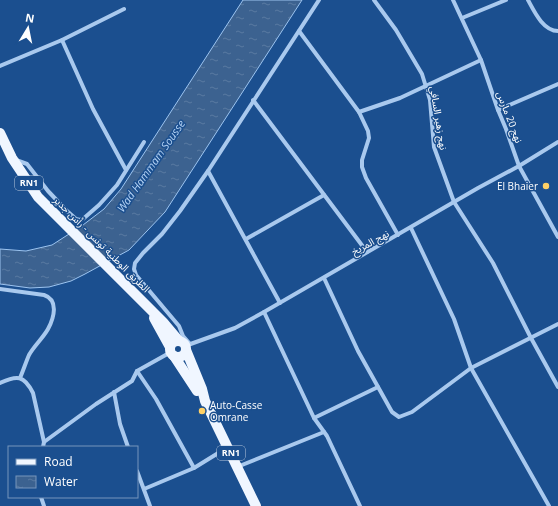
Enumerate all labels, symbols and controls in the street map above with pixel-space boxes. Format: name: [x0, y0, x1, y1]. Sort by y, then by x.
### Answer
north arrow: [8, 8, 48, 48]
text: N: [24, 9, 36, 26]
street label: نهج زهير السافي: [426, 85, 451, 151]
street label: نهج 20 مارس: [493, 89, 526, 146]
water label: Wad Hammam Sousse: [113, 116, 188, 215]
road number: RN1: [15, 176, 43, 190]
place label: El Bhaier: [497, 179, 538, 193]
marker: El Bhaier: [541, 181, 551, 191]
street label: الطريق الوطنية تونس - رأس جدير: [50, 192, 153, 295]
street label: نهج المريخ: [349, 226, 392, 259]
place label: Auto-Casse Omrane: [210, 398, 263, 424]
marker: Auto-Casse Omrane: [197, 406, 207, 416]
legend: [8, 446, 138, 498]
road number: RN1: [217, 446, 245, 460]
text: Road: [44, 453, 73, 470]
text: Water: [44, 473, 78, 490]

